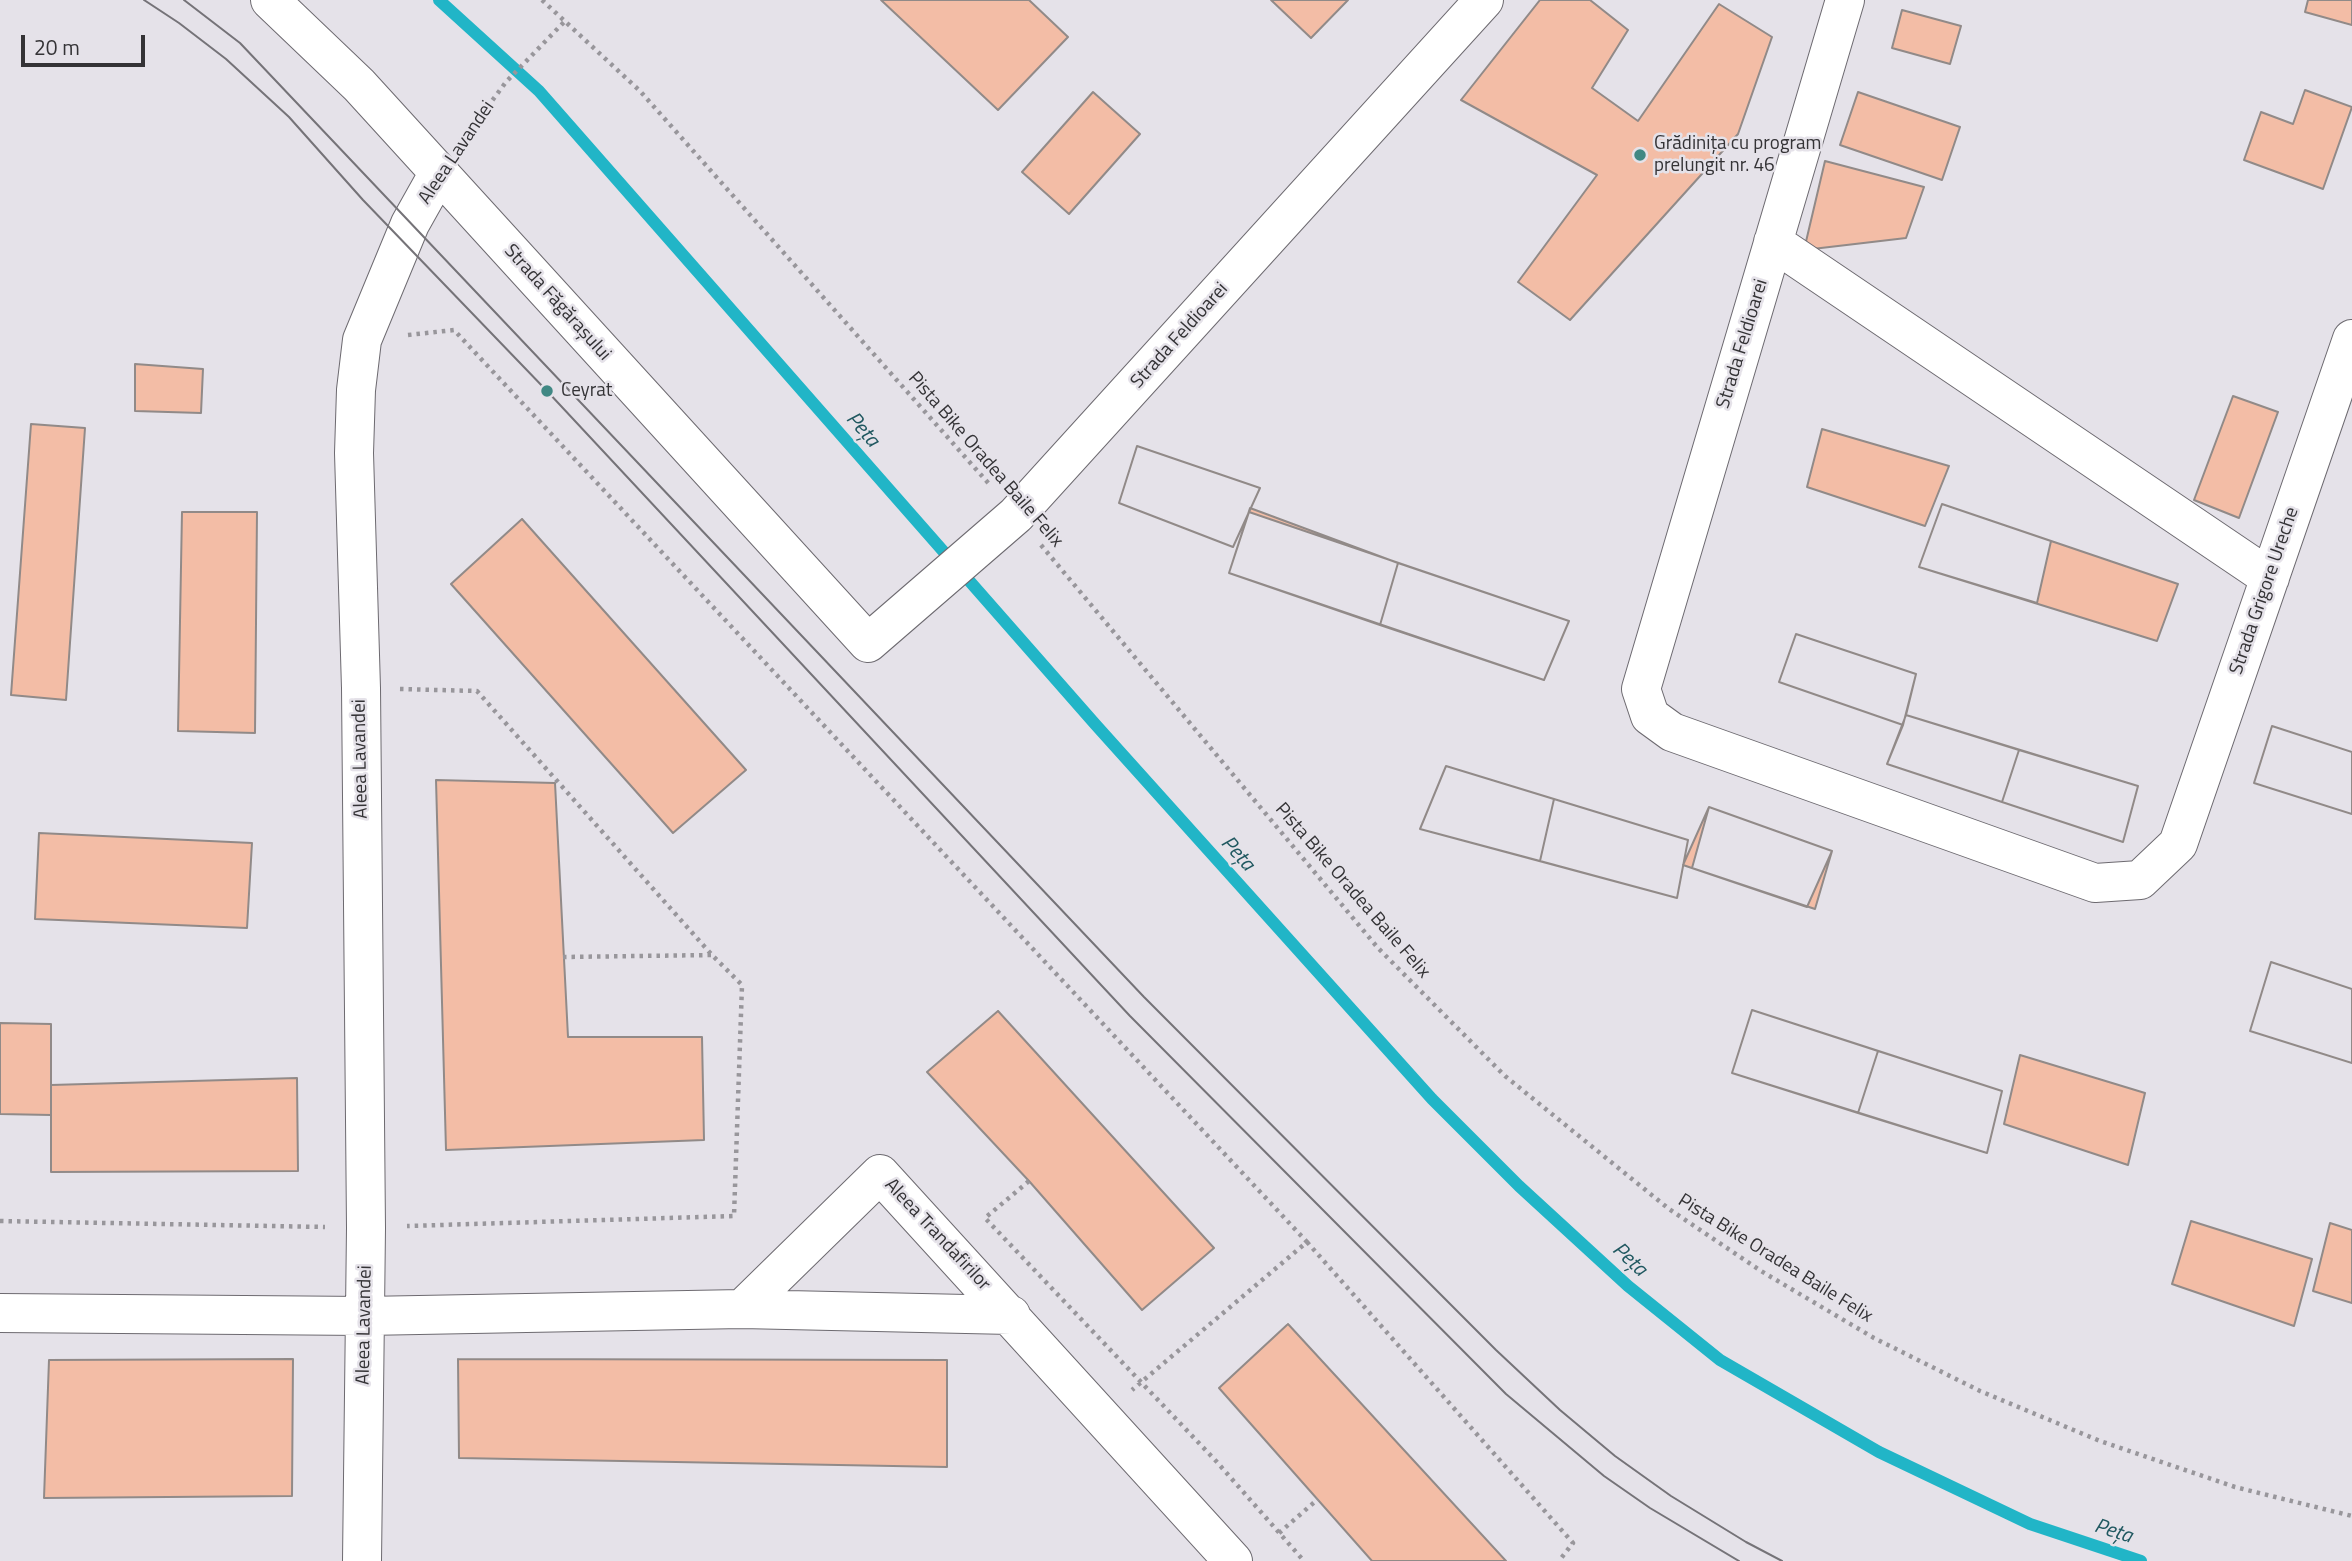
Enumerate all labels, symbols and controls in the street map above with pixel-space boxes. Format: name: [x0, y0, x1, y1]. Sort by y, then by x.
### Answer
scale bar: [24, 21, 149, 65]
text: 20 m: [34, 31, 80, 63]
street label: Aleea Lavandei: [414, 97, 500, 209]
place label: Grădinița cu program prelungit nr. 46: [1654, 133, 1822, 177]
marker: Grădinița cu program prelungit nr. 46: [1632, 147, 1648, 163]
street label: Strada Făgărașului: [499, 240, 615, 366]
street label: Strada Feldioarei: [1712, 277, 1774, 411]
street label: Strada Feldioarei: [1127, 279, 1233, 393]
street label: Pista Bike Oradea Baile Felix: [903, 368, 1067, 552]
place label: Ceyrat: [561, 380, 613, 402]
marker: Ceyrat: [539, 383, 555, 399]
water label: Peța: [840, 407, 884, 453]
street label: Strada Grigore Ureche: [2226, 504, 2304, 678]
street label: Aleea Lavandei: [349, 699, 373, 819]
street label: Pista Bike Oradea Baile Felix: [1270, 799, 1434, 983]
water label: Peța: [1215, 831, 1259, 877]
street label: Aleea Trandafirilor: [879, 1174, 995, 1296]
street label: Pista Bike Oradea Baile Felix: [1674, 1190, 1876, 1328]
water label: Peța: [1606, 1238, 1652, 1282]
street label: Aleea Lavandei: [353, 1265, 377, 1385]
water label: Peța: [2091, 1514, 2135, 1550]

